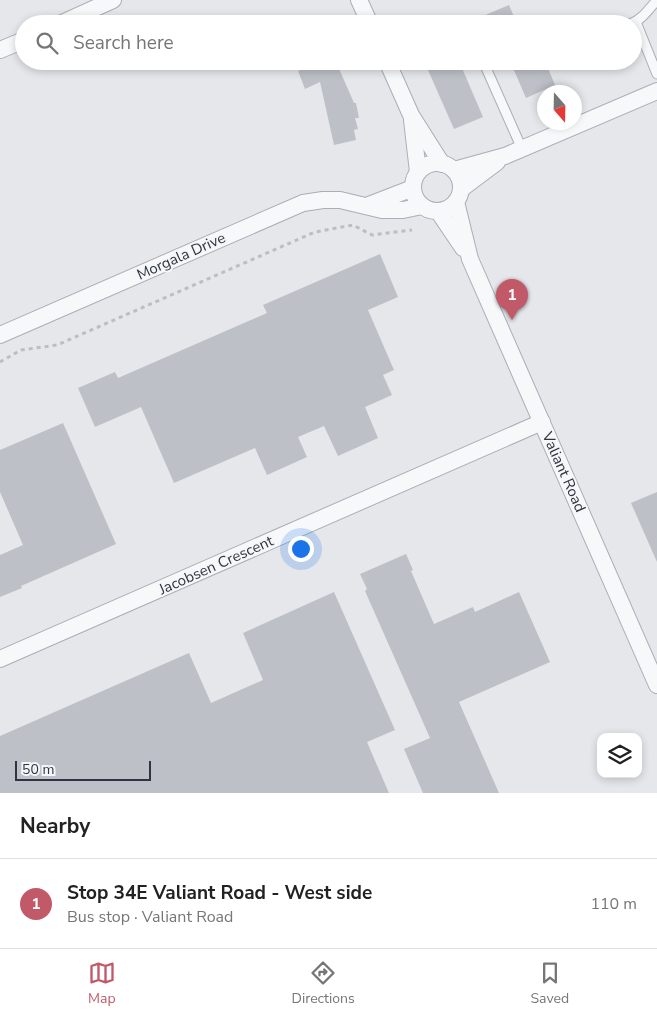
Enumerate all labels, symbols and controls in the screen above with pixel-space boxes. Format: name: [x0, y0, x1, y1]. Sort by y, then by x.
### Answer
search box: [15, 15, 642, 70]
icon: search: [33, 29, 61, 57]
text: Search here: [73, 30, 174, 56]
north arrow: [537, 85, 582, 130]
street label: Morgala Drive: [134, 228, 228, 284]
pin: 1: [496, 279, 528, 320]
street label: Valiant Road: [537, 428, 591, 515]
street label: Jacobsen Crescent: [155, 530, 277, 600]
your location: [288, 536, 314, 562]
map controls: [597, 733, 642, 778]
button: layers: [597, 733, 642, 778]
scale bar: [15, 758, 151, 781]
text: 50 m: [22, 760, 54, 779]
text: Nearby: [20, 812, 90, 840]
text: Stop 34E Valiant Road - West side: [67, 880, 372, 906]
text: 1: [31, 893, 41, 915]
text: 110 m: [590, 893, 637, 915]
text: Bus stop · Valiant Road: [67, 906, 233, 928]
tab: Map: [88, 959, 116, 1008]
tab: Directions: [292, 959, 355, 1008]
tab: Saved: [530, 959, 569, 1008]

